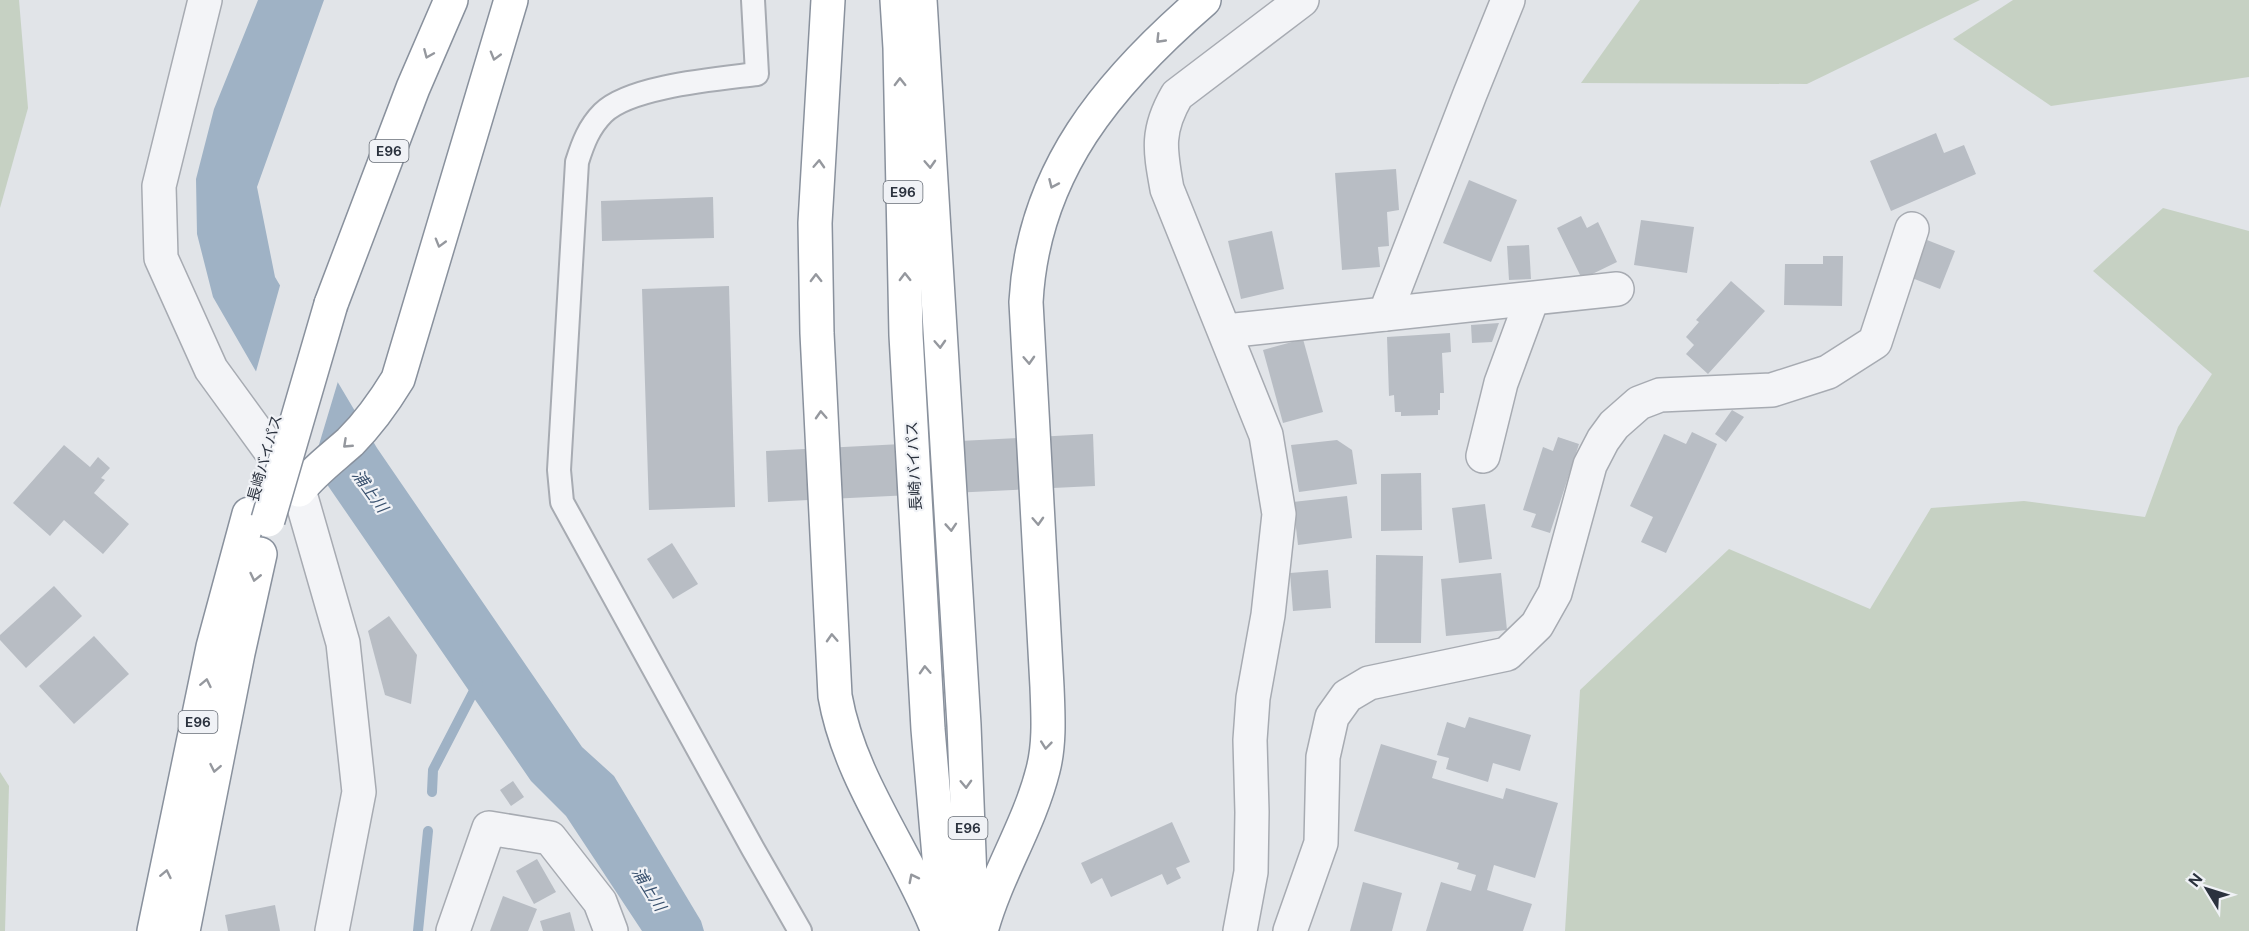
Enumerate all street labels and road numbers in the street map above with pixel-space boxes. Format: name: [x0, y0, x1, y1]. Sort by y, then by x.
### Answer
road number: E96: [370, 140, 408, 162]
road number: E96: [884, 181, 922, 203]
street label: 長崎バイパス: [243, 412, 287, 504]
street label: 長崎バイパス: [902, 421, 926, 511]
road number: E96: [178, 711, 218, 733]
road number: E96: [948, 817, 988, 839]

